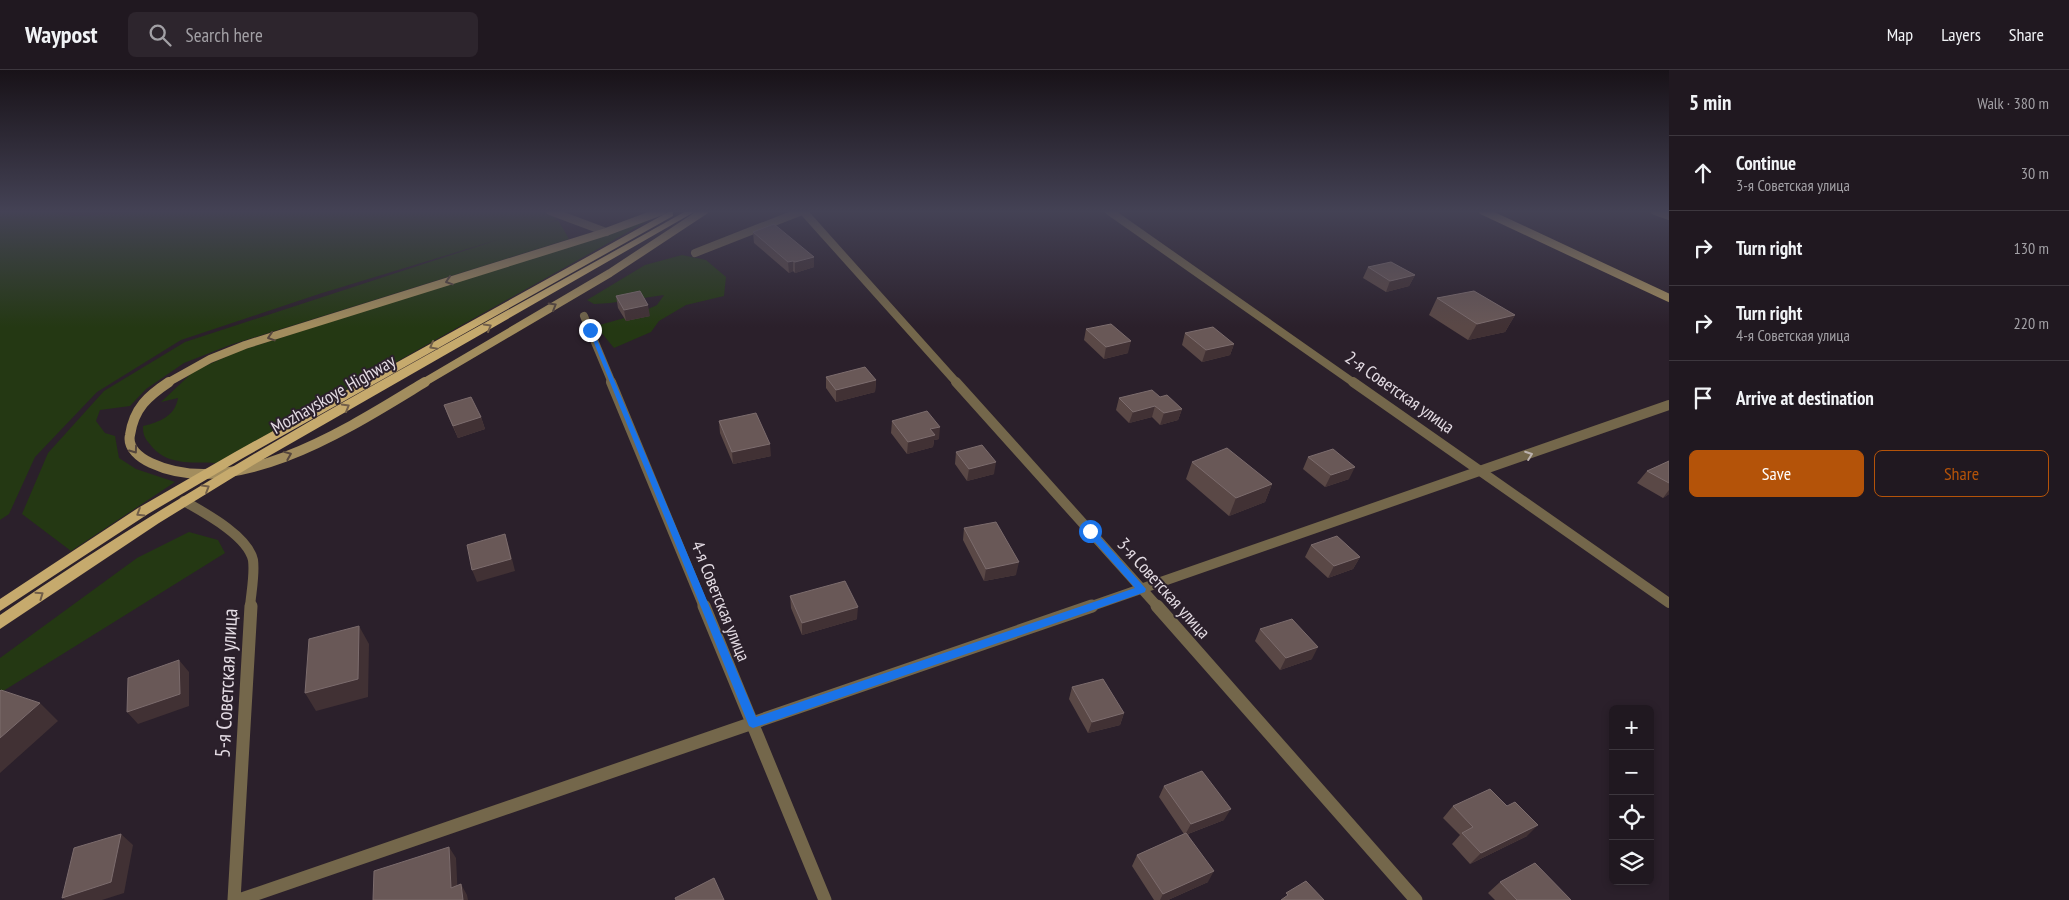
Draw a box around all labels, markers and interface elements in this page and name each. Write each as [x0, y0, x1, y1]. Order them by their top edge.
search box [128, 12, 478, 57]
text: Waypost [25, 19, 98, 50]
icon: search [146, 21, 174, 49]
text: Search here [186, 23, 263, 47]
text: Map [1887, 23, 1913, 46]
text: Layers [1941, 23, 1981, 46]
text: Share [2009, 23, 2044, 46]
text: 5 min [1689, 89, 1731, 116]
text: Walk · 380 m [1977, 93, 2049, 113]
text: Continue [1736, 151, 1796, 175]
icon: ahead [1689, 159, 1717, 187]
text: 30 m [2021, 163, 2049, 183]
text: 3-я Советская улица [1736, 175, 1850, 195]
icon: right [1689, 234, 1717, 262]
text: Turn right [1736, 236, 1802, 260]
text: 130 m [2014, 238, 2049, 258]
one-way arrow [446, 275, 454, 285]
text: Turn right [1736, 301, 1802, 325]
one-way arrow [548, 303, 557, 313]
icon: right [1689, 309, 1717, 337]
text: 220 m [2014, 313, 2049, 333]
route end [579, 319, 602, 342]
one-way arrow [482, 323, 491, 333]
text: 4-я Советская улица [1736, 325, 1850, 345]
one-way arrow [267, 331, 275, 341]
one-way arrow [429, 340, 438, 350]
street label: 2-я Советская улица [1341, 346, 1459, 438]
street label: Mozhayskoye Highway [267, 349, 399, 439]
icon: arrive [1689, 384, 1717, 412]
text: Arrive at destination [1736, 386, 1874, 410]
one-way arrow [341, 403, 350, 413]
one-way arrow [129, 444, 137, 453]
button: Save [1689, 450, 1864, 497]
button: Share [1874, 450, 2049, 497]
one-way arrow [283, 451, 292, 462]
one-way arrow [1524, 451, 1533, 461]
one-way arrow [200, 485, 209, 495]
one-way arrow [136, 507, 145, 517]
route start [1079, 520, 1102, 543]
street label: 3-я Советская улица [1113, 533, 1215, 643]
street label: 4-я Советская улица [686, 537, 756, 665]
one-way arrow [34, 592, 44, 601]
street label: 5-я Советская улица [209, 608, 243, 758]
map controls [1609, 705, 1654, 885]
button: + [1609, 705, 1654, 750]
button: − [1609, 750, 1654, 795]
button: locate [1609, 795, 1654, 840]
button: layers [1609, 840, 1654, 885]

